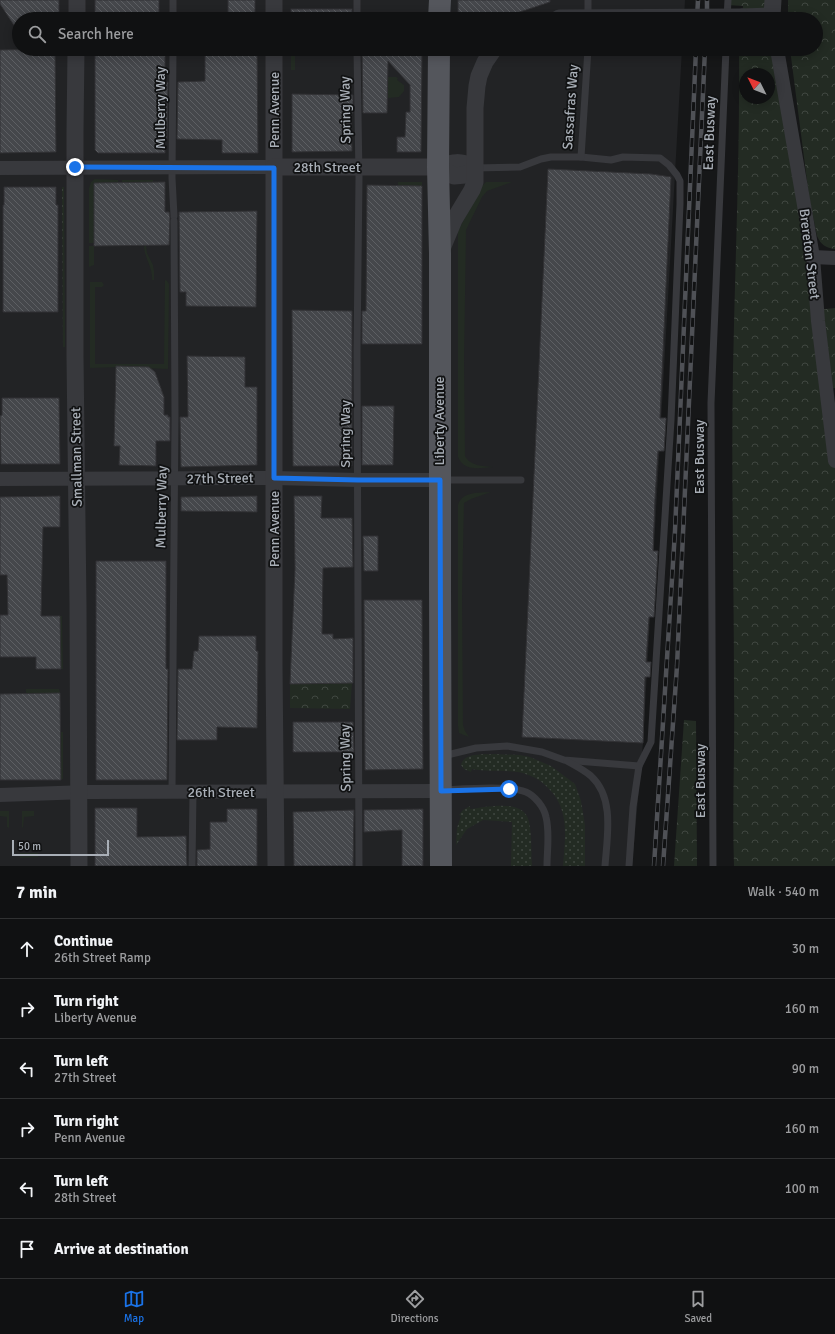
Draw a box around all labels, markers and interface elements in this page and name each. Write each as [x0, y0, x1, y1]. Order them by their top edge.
search box [12, 12, 823, 56]
icon: search [26, 23, 48, 45]
text: Search here [58, 25, 134, 43]
street label: Sassafras Way [559, 63, 582, 150]
street label: Mulberry Way [152, 66, 169, 149]
north arrow [739, 68, 775, 104]
street label: Penn Avenue [266, 72, 283, 148]
street label: Spring Way [336, 76, 355, 144]
street label: East Busway [700, 95, 719, 171]
route end [66, 158, 84, 176]
street label: 28th Street [293, 159, 361, 176]
street label: Brereton Street [796, 208, 824, 301]
street label: Liberty Avenue [431, 376, 448, 466]
street label: Spring Way [337, 400, 354, 468]
street label: Smallman Street [67, 407, 86, 507]
street label: East Busway [691, 419, 708, 494]
street label: Mulberry Way [152, 465, 171, 548]
street label: 27th Street [186, 469, 254, 488]
street label: Penn Avenue [266, 491, 283, 567]
street label: Spring Way [336, 724, 355, 792]
street label: East Busway [692, 743, 709, 818]
route start [500, 780, 518, 798]
street label: 26th Street [187, 784, 255, 801]
scale bar [12, 838, 109, 857]
text: 50 m [18, 840, 41, 853]
text: 7 min [16, 882, 57, 903]
text: Walk · 540 m [748, 884, 819, 900]
text: Continue [54, 932, 113, 950]
icon: ahead [16, 938, 38, 960]
text: 30 m [792, 941, 819, 957]
text: 26th Street Ramp [54, 950, 151, 966]
text: Turn right [54, 992, 119, 1010]
icon: right [16, 998, 38, 1020]
text: 160 m [785, 1001, 819, 1017]
text: Liberty Avenue [54, 1010, 137, 1026]
text: Turn left [54, 1052, 108, 1070]
icon: left [16, 1058, 38, 1080]
text: 90 m [792, 1061, 819, 1077]
text: 27th Street [54, 1070, 116, 1086]
text: Turn right [54, 1112, 119, 1130]
icon: right [16, 1118, 38, 1140]
text: 160 m [785, 1121, 819, 1137]
text: Penn Avenue [54, 1130, 125, 1146]
text: Turn left [54, 1172, 108, 1190]
icon: left [16, 1178, 38, 1200]
text: 100 m [785, 1181, 819, 1197]
text: 28th Street [54, 1190, 116, 1206]
icon: arrive [16, 1238, 38, 1260]
text: Arrive at destination [54, 1240, 189, 1258]
tab: Map [123, 1288, 145, 1325]
tab: Directions [391, 1288, 439, 1325]
tab: Saved [684, 1288, 712, 1325]

